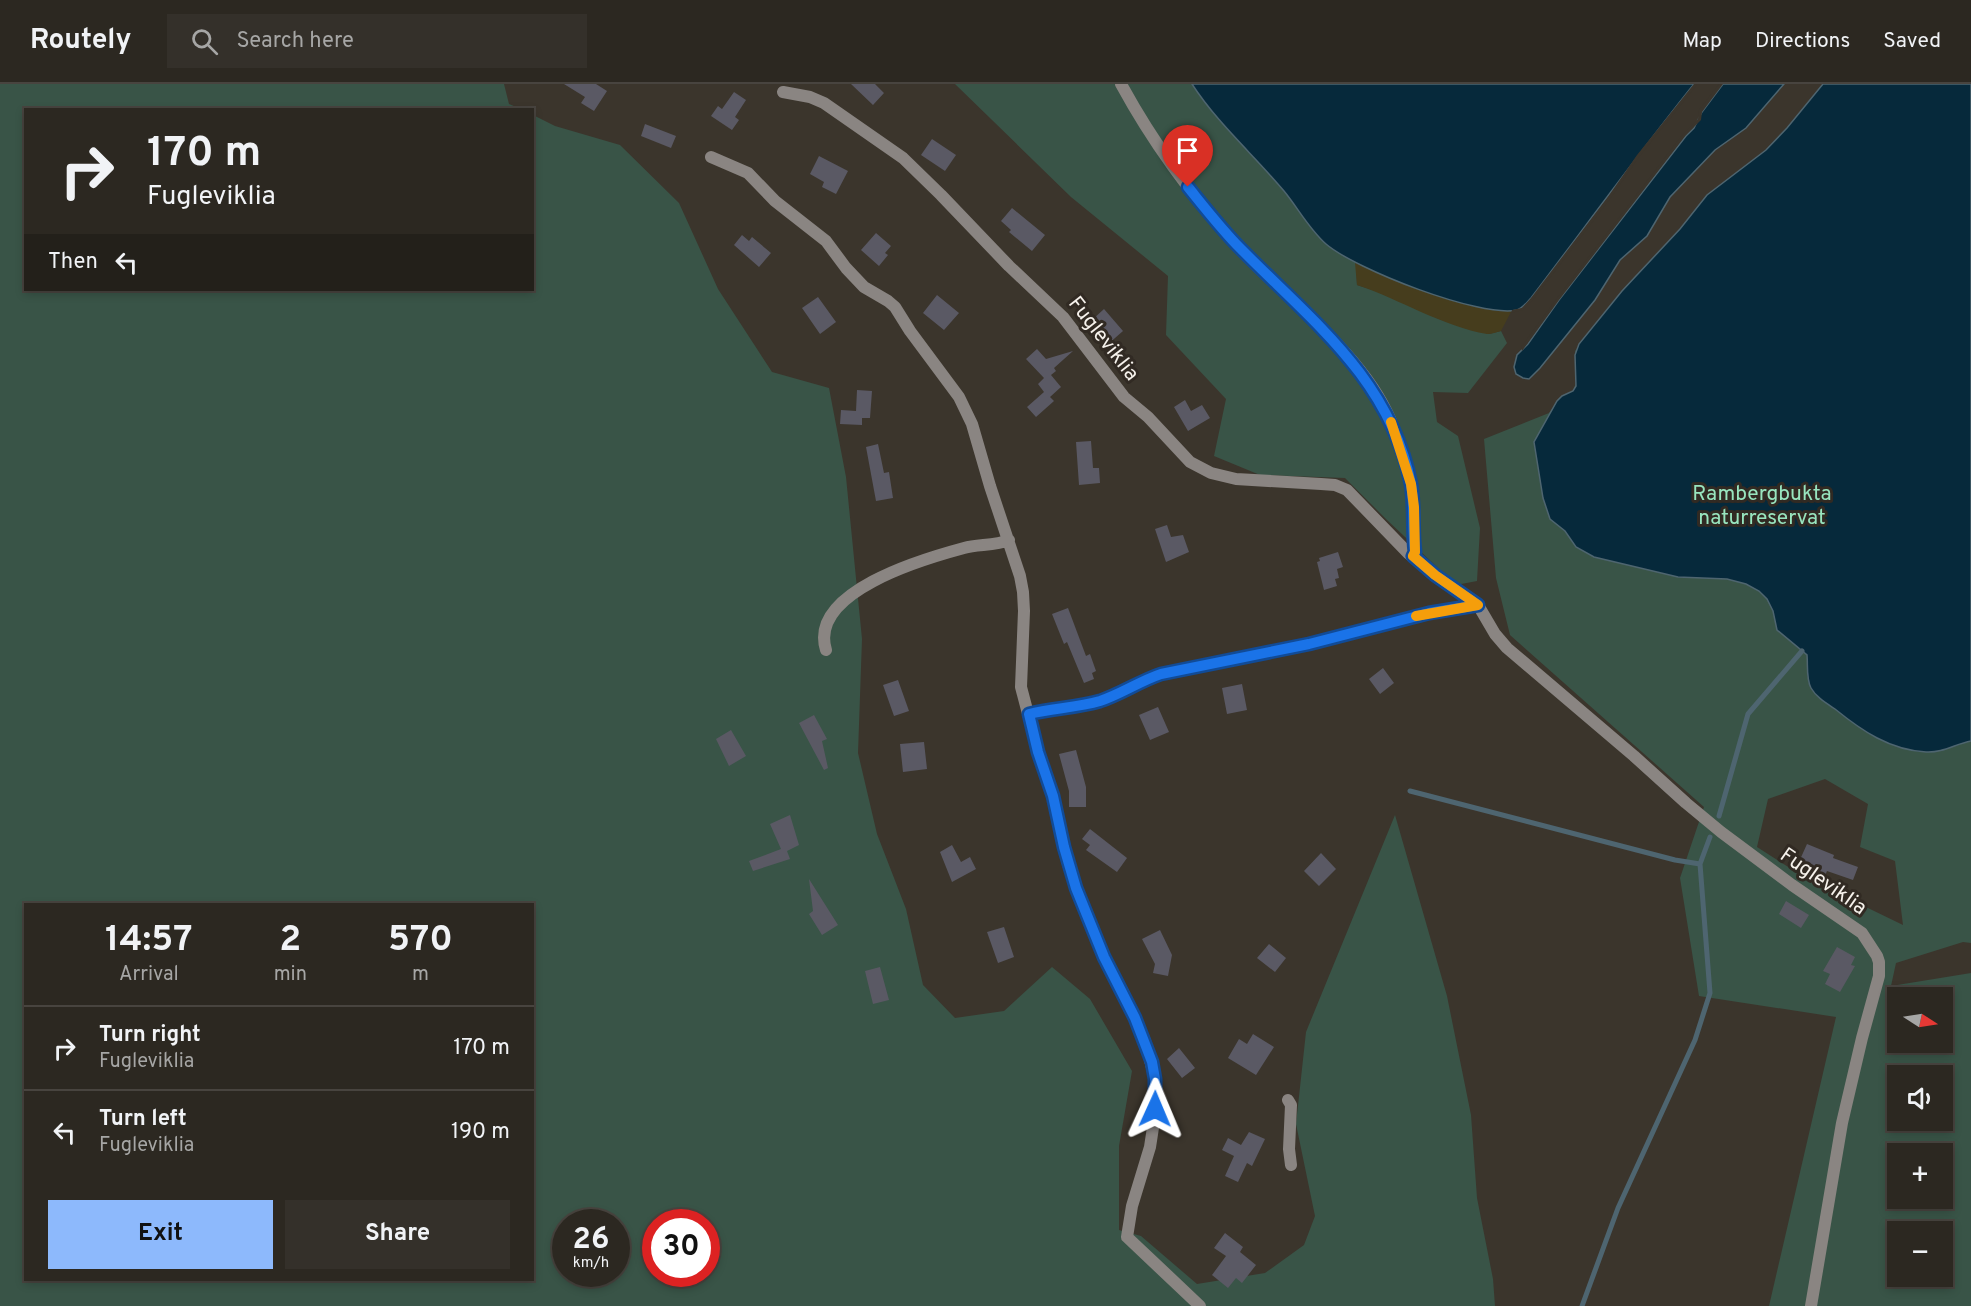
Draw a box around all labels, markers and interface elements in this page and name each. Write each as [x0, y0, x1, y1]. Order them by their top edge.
search box [167, 14, 587, 68]
text: Routely [30, 23, 131, 59]
icon: search [188, 25, 221, 58]
text: Search here [236, 28, 354, 55]
text: Map [1682, 28, 1722, 55]
text: Directions [1755, 28, 1850, 55]
text: Saved [1883, 28, 1941, 55]
pin [1162, 125, 1213, 187]
text: 170 m [147, 128, 261, 181]
icon: right [48, 132, 126, 210]
icon: arrive [1171, 134, 1204, 167]
text: Fugleviklia [147, 180, 276, 214]
icon: left [110, 246, 143, 279]
text: Then [48, 249, 98, 276]
street label: Fugleviklia [1062, 291, 1144, 387]
park label: Rambergbukta naturreservat [1692, 481, 1832, 532]
street label: Fugleviklia [1774, 842, 1872, 922]
text: 14:57 [105, 918, 193, 964]
text: 2 [279, 918, 301, 964]
text: 570 [388, 918, 453, 964]
text: Arrival [119, 962, 179, 988]
text: min [274, 962, 307, 988]
text: m [412, 962, 429, 988]
north arrow [1887, 987, 1953, 1053]
map controls [1887, 987, 1953, 1287]
text: Turn right [99, 1022, 201, 1049]
icon: right [48, 1032, 81, 1065]
text: 170 m [453, 1035, 510, 1062]
text: Fugleviklia [99, 1049, 194, 1075]
button: sound [1887, 1065, 1953, 1131]
position arrow [1123, 1077, 1187, 1141]
text: Turn left [99, 1106, 187, 1133]
icon: left [48, 1116, 81, 1149]
text: 190 m [451, 1119, 510, 1146]
text: Fugleviklia [99, 1133, 194, 1159]
button: + [1887, 1143, 1953, 1209]
button: Exit [48, 1200, 273, 1269]
button: Share [285, 1200, 510, 1269]
speed limit sign: 30 [642, 1209, 720, 1287]
button: − [1887, 1221, 1953, 1287]
text: 26 [573, 1222, 609, 1259]
text: km/h [573, 1254, 609, 1273]

